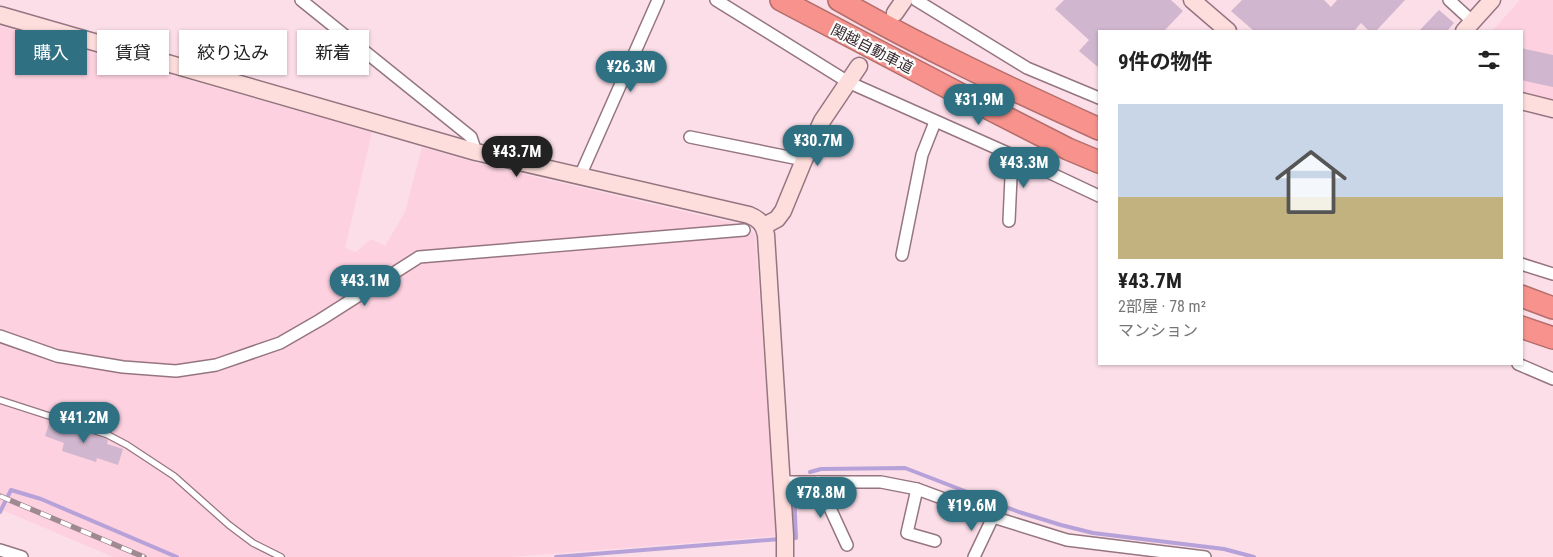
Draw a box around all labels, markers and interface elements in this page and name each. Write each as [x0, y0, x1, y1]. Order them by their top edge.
street label: 関越自動車道 [828, 21, 916, 77]
chip: 購入 [15, 30, 87, 75]
chip: 賃貸 [97, 30, 169, 75]
chip: 絞り込み [179, 30, 287, 75]
chip: 新着 [297, 30, 369, 75]
icon: filters [1475, 46, 1503, 74]
text: 9件の物件 [1118, 50, 1213, 74]
pin: ¥26.3M [590, 51, 672, 93]
text: ¥26.3M [607, 57, 655, 76]
pin: ¥31.9M [938, 84, 1020, 126]
text: ¥31.9M [955, 90, 1003, 109]
pin: ¥30.7M [777, 124, 859, 167]
text: ¥30.7M [794, 131, 842, 150]
pin: ¥43.7M [476, 136, 558, 178]
icon: home [1266, 137, 1356, 227]
text: ¥43.7M [493, 142, 541, 161]
pin: ¥43.3M [983, 146, 1065, 189]
text: ¥43.3M [1000, 153, 1048, 172]
pin: ¥43.1M [324, 264, 406, 307]
text: ¥43.7M [1118, 269, 1182, 293]
text: ¥43.1M [341, 271, 389, 290]
text: 2部屋 · 78 m² [1118, 297, 1206, 316]
text: マンション [1118, 321, 1198, 340]
pin: ¥41.2M [43, 402, 125, 444]
text: ¥41.2M [60, 408, 108, 427]
pin: ¥78.8M [780, 476, 862, 519]
text: ¥78.8M [797, 483, 845, 502]
pin: ¥19.6M [931, 490, 1013, 532]
text: ¥19.6M [948, 496, 996, 515]

